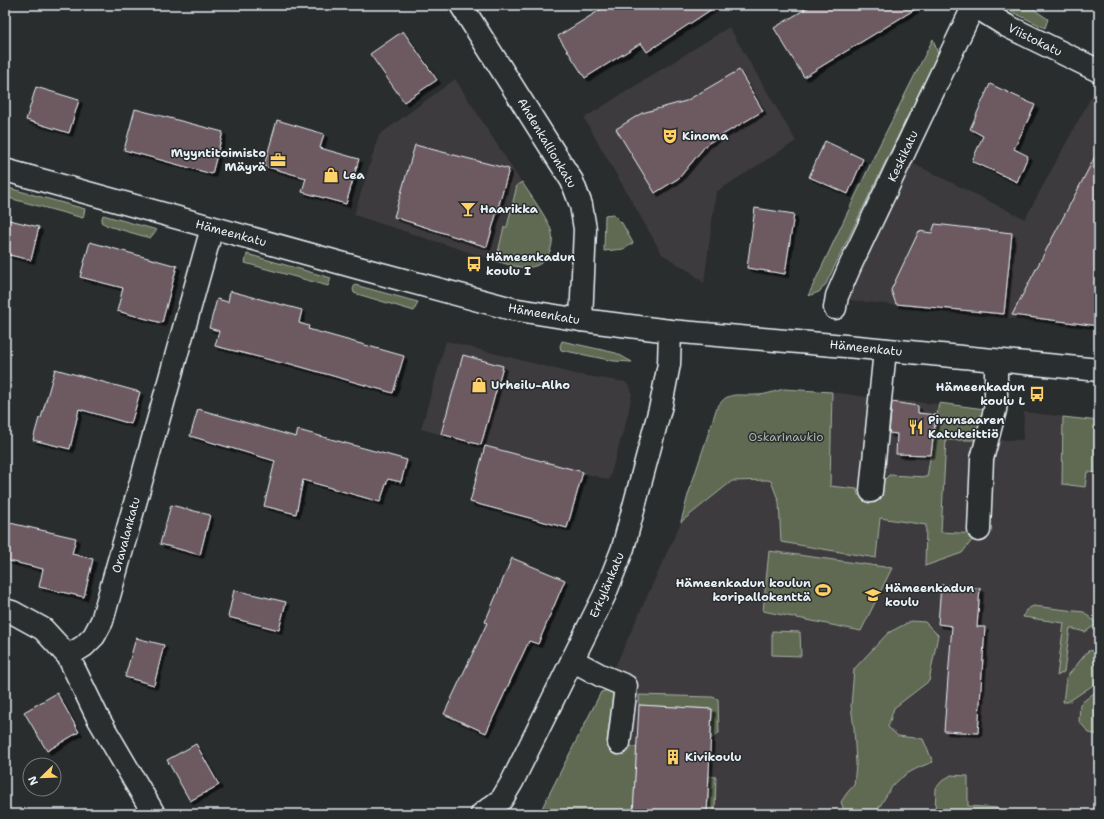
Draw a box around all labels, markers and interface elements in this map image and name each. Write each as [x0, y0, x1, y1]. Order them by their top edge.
street label: Viistokatu [1005, 20, 1065, 60]
street label: Ahdenkallionkatu [514, 95, 580, 191]
theatre icon: Kinoma [661, 127, 679, 145]
place label: Kinoma [682, 128, 729, 144]
street label: Keskikatu [884, 128, 922, 184]
place label: Myyntitoimisto Mäyrä [171, 145, 267, 175]
office icon: Myyntitoimisto Mäyrä [269, 151, 287, 169]
shop icon: Lea [322, 166, 340, 184]
place label: Lea [343, 167, 366, 183]
bar icon: Haarikka [459, 200, 477, 218]
place label: Haarikka [480, 201, 539, 217]
street label: Hämeenkatu [194, 216, 268, 250]
place label: Hämeenkadun koulu I [486, 249, 575, 279]
bus stop icon: Hämeenkadun koulu I [465, 255, 483, 273]
street label: Hämeenkatu [507, 300, 581, 328]
street label: Hämeenkatu [829, 336, 903, 360]
shop icon: Urheilu-Alho [470, 376, 488, 394]
place label: Urheilu-Alho [491, 377, 570, 393]
place label: Hämeenkadun koulu L [936, 379, 1026, 409]
bus stop icon: Hämeenkadun koulu L [1028, 385, 1046, 403]
place label: Pirunsaaren Katukeittiö [928, 412, 1004, 442]
restaurant icon: Pirunsaaren Katukeittiö [907, 418, 925, 436]
park label: Oskarinaukio [748, 429, 824, 445]
street label: Oravalankatu [108, 495, 144, 575]
street label: Erkylänkatu [586, 550, 628, 620]
place label: Hämeenkadun koulun koripallokenttä [676, 575, 812, 605]
place label: Hämeenkadun koulu [885, 580, 974, 610]
sports icon: Hämeenkadun koulun koripallokenttä [814, 581, 832, 599]
school or university icon: Hämeenkadun koulu [864, 586, 882, 604]
building icon: Kivikoulu [664, 748, 682, 766]
place label: Kivikoulu [685, 749, 742, 765]
north arrow [22, 757, 62, 797]
text: N [25, 774, 42, 788]

